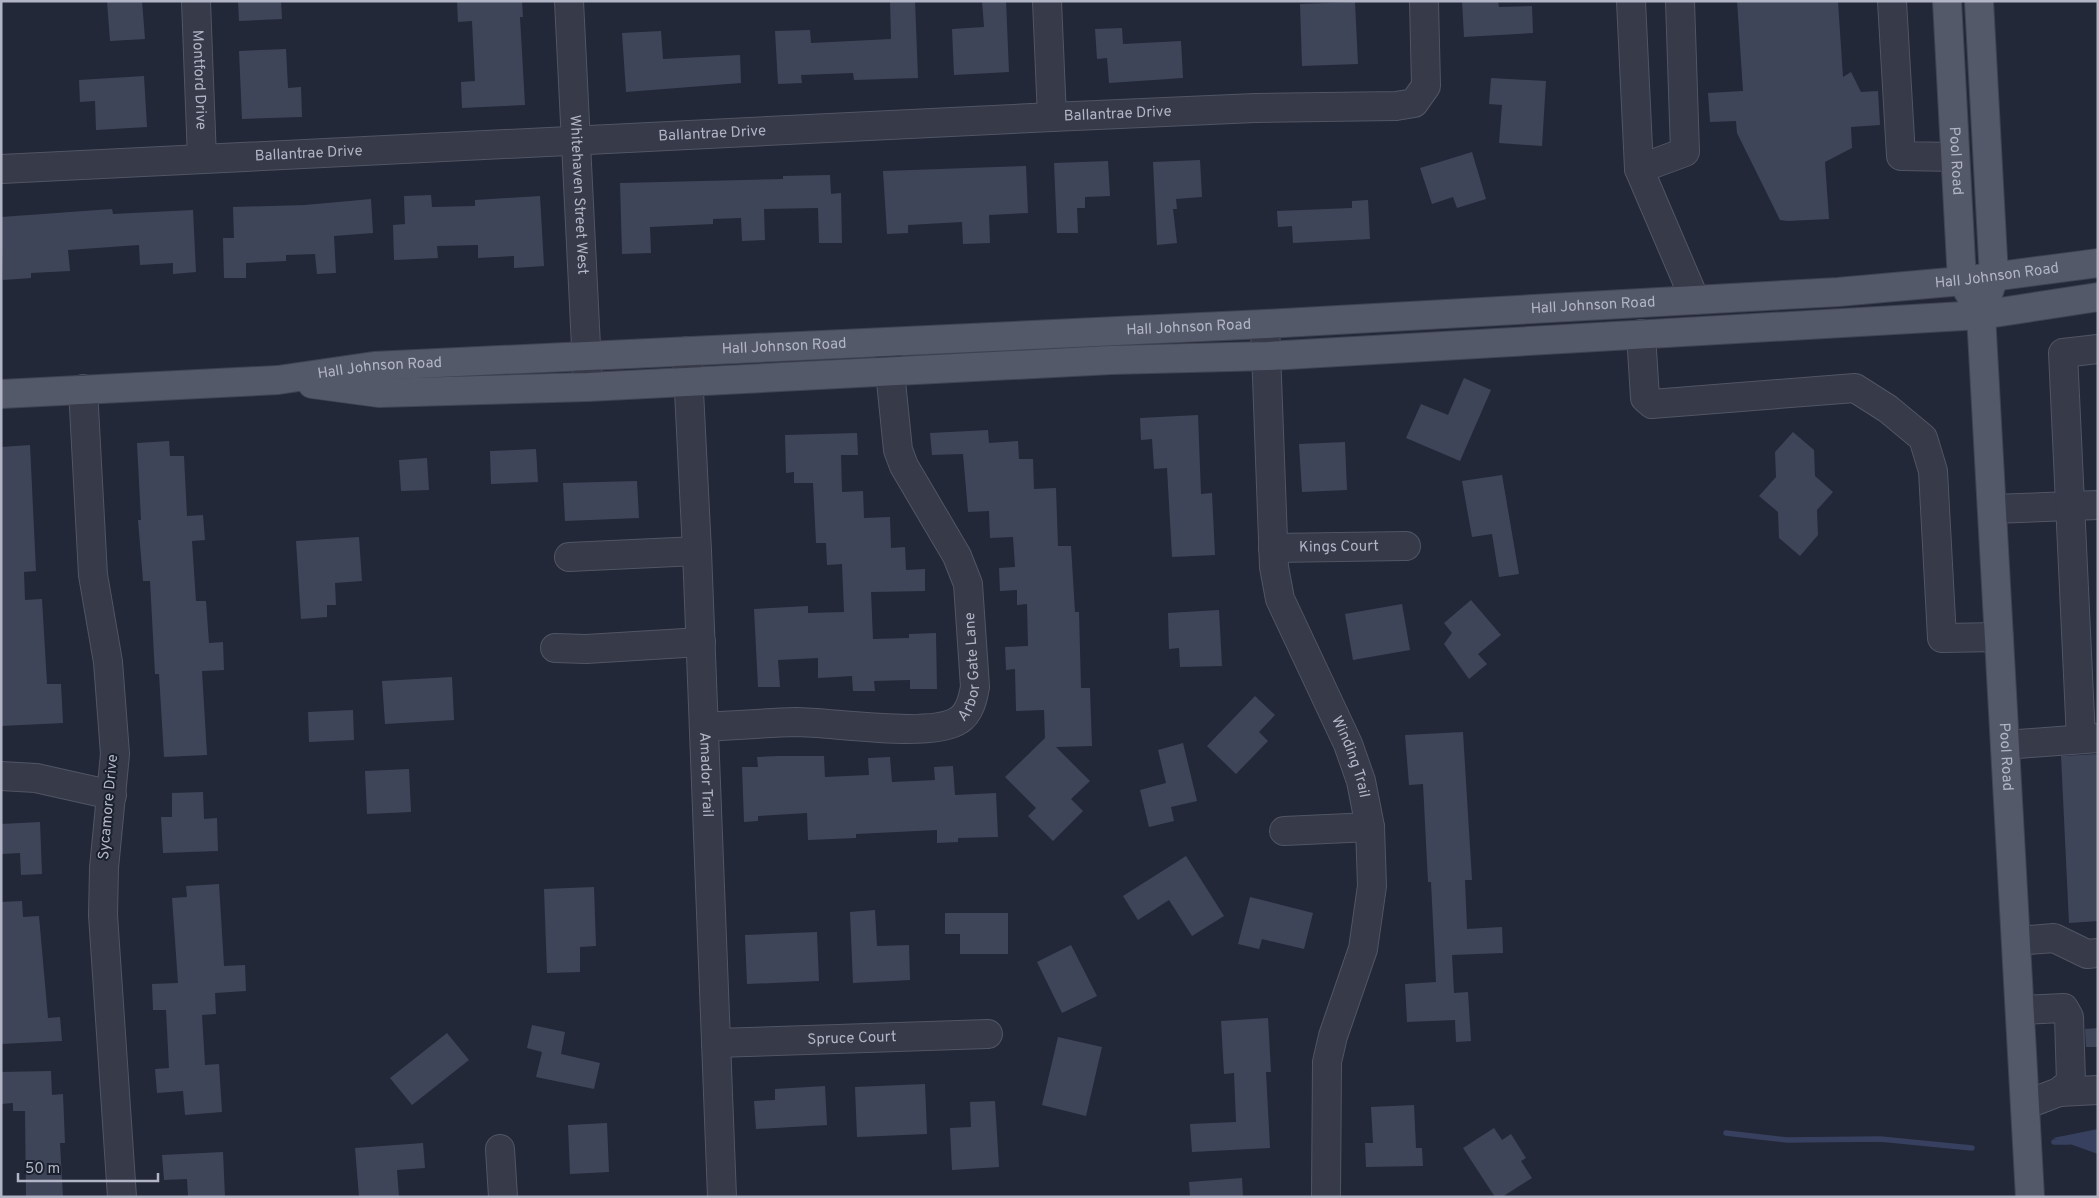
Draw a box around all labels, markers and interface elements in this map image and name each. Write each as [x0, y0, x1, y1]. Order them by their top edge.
street label: Montford Drive [188, 30, 210, 130]
street label: Ballantrae Drive [1063, 102, 1172, 126]
street label: Whitehaven Street West [565, 114, 592, 275]
street label: Ballantrae Drive [658, 122, 767, 146]
street label: Pool Road [1944, 126, 1967, 196]
street label: Ballantrae Drive [254, 142, 363, 166]
street label: Hall Johnson Road [1934, 259, 2060, 293]
street label: Hall Johnson Road [1530, 293, 1656, 319]
street label: Hall Johnson Road [1126, 315, 1252, 340]
street label: Hall Johnson Road [721, 334, 847, 359]
street label: Hall Johnson Road [316, 353, 442, 384]
street label: Kings Court [1299, 537, 1379, 557]
street label: Arbor Gate Lane [954, 612, 985, 725]
street label: Winding Trail [1327, 713, 1374, 799]
street label: Pool Road [1994, 722, 2017, 792]
street label: Amador Trail [695, 732, 717, 818]
street label: Sycamore Drive [95, 753, 123, 861]
street label: Spruce Court [807, 1028, 897, 1049]
scale bar [18, 1150, 158, 1182]
text: 50 m [25, 1160, 60, 1179]

